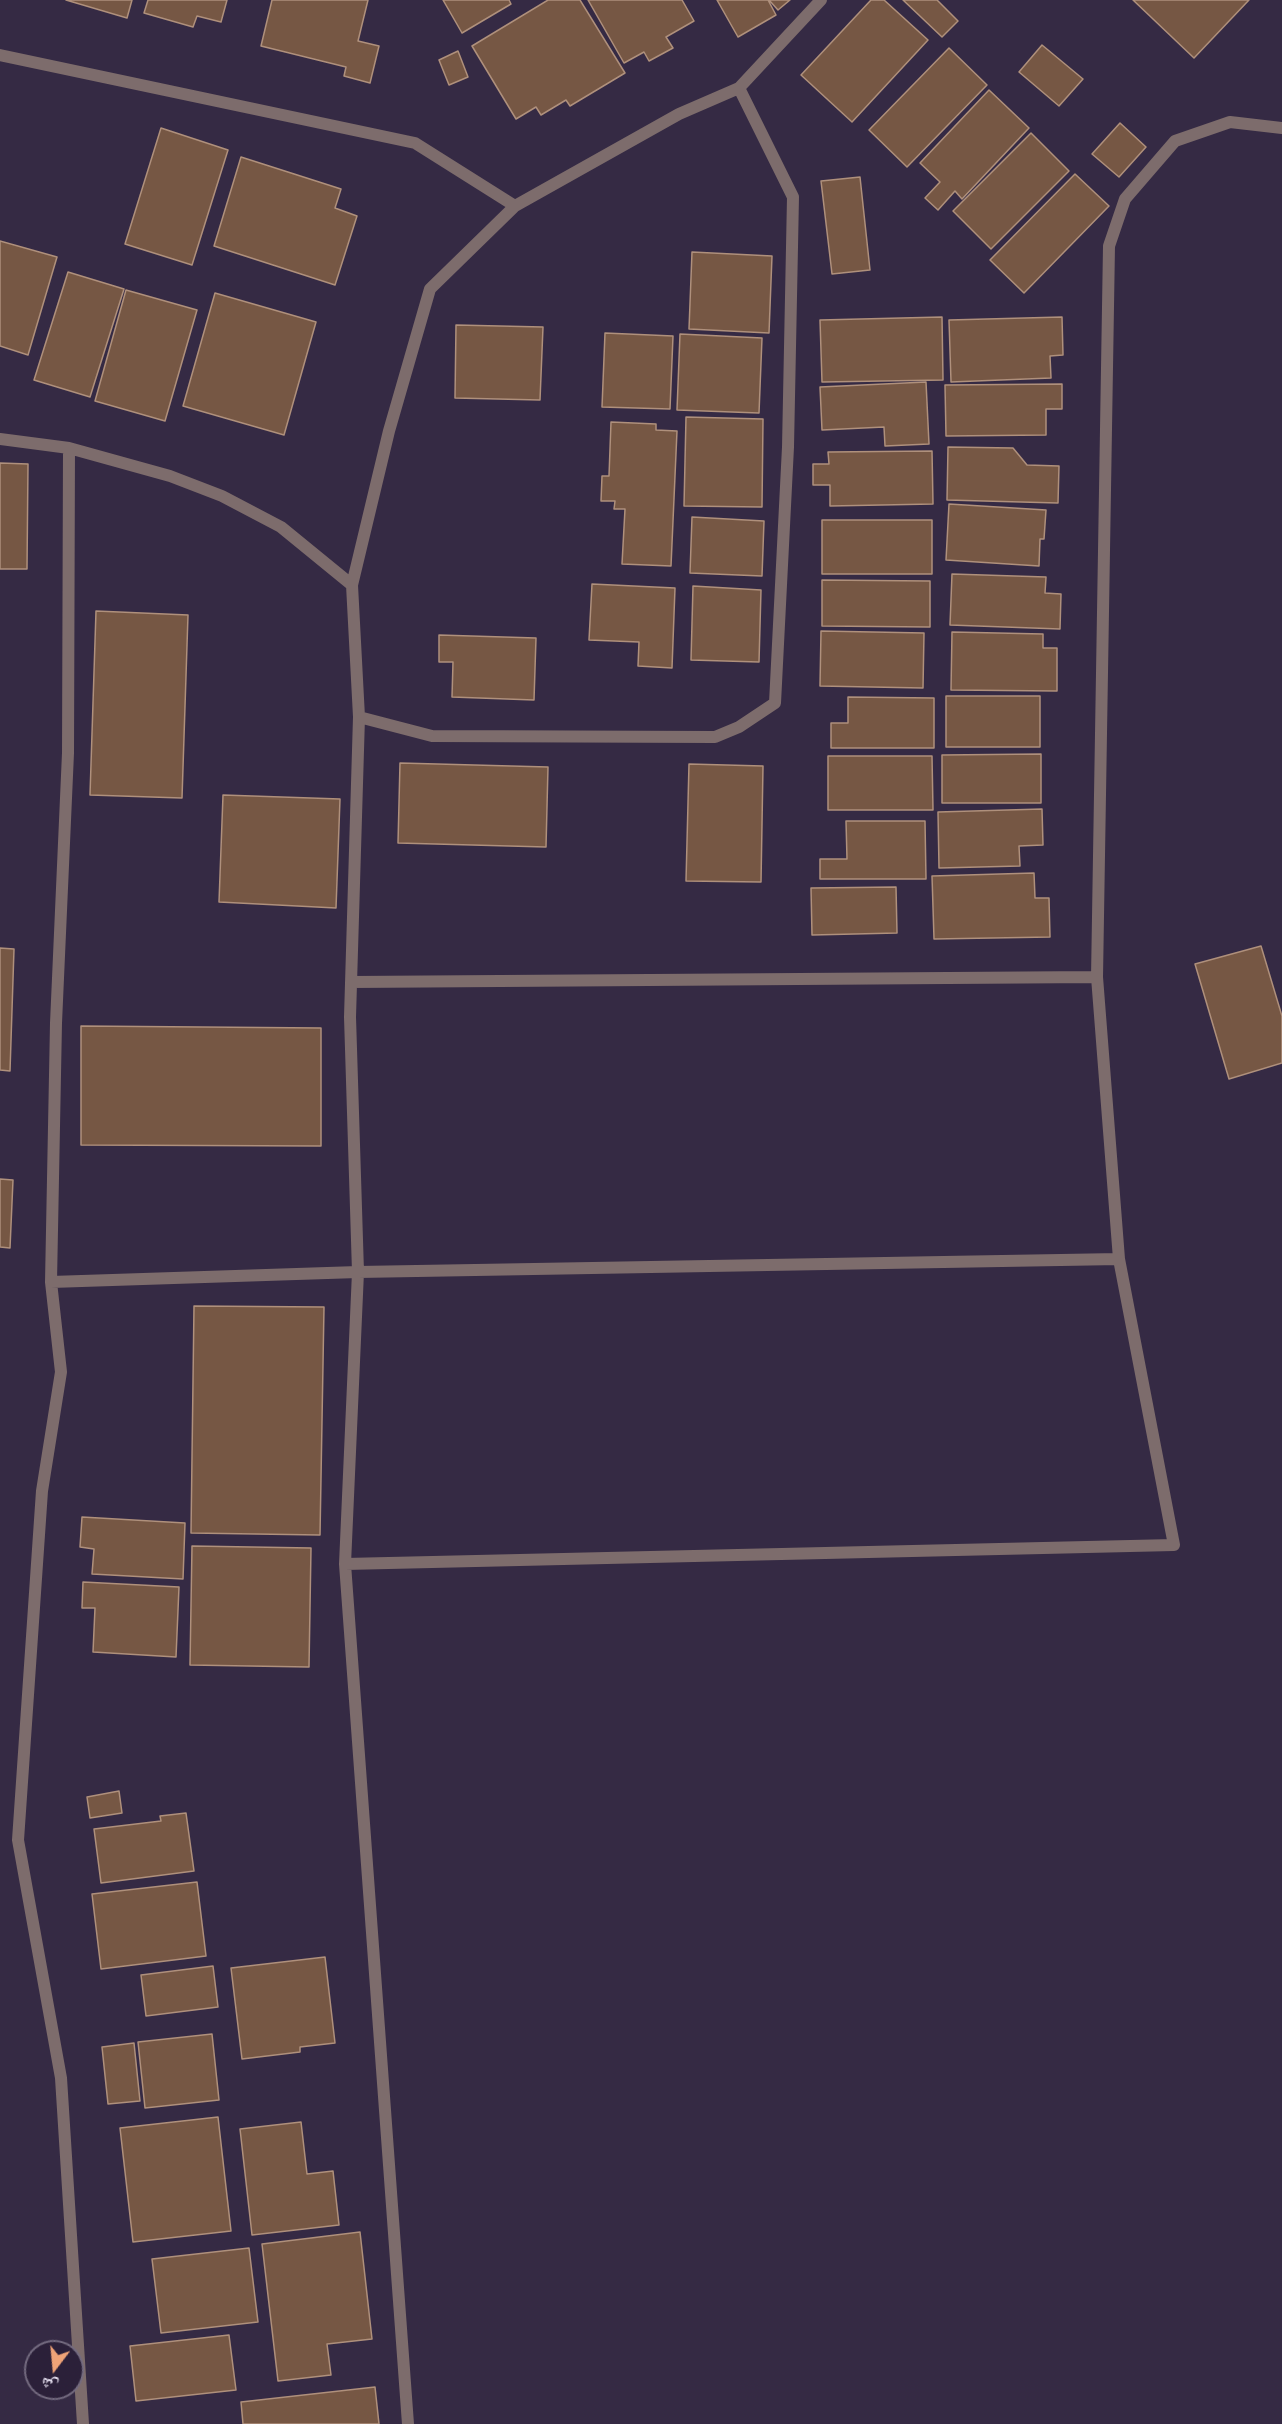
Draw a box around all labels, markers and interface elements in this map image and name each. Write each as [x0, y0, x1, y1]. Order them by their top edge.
north arrow [24, 2340, 84, 2400]
text: ش [39, 2373, 61, 2397]

